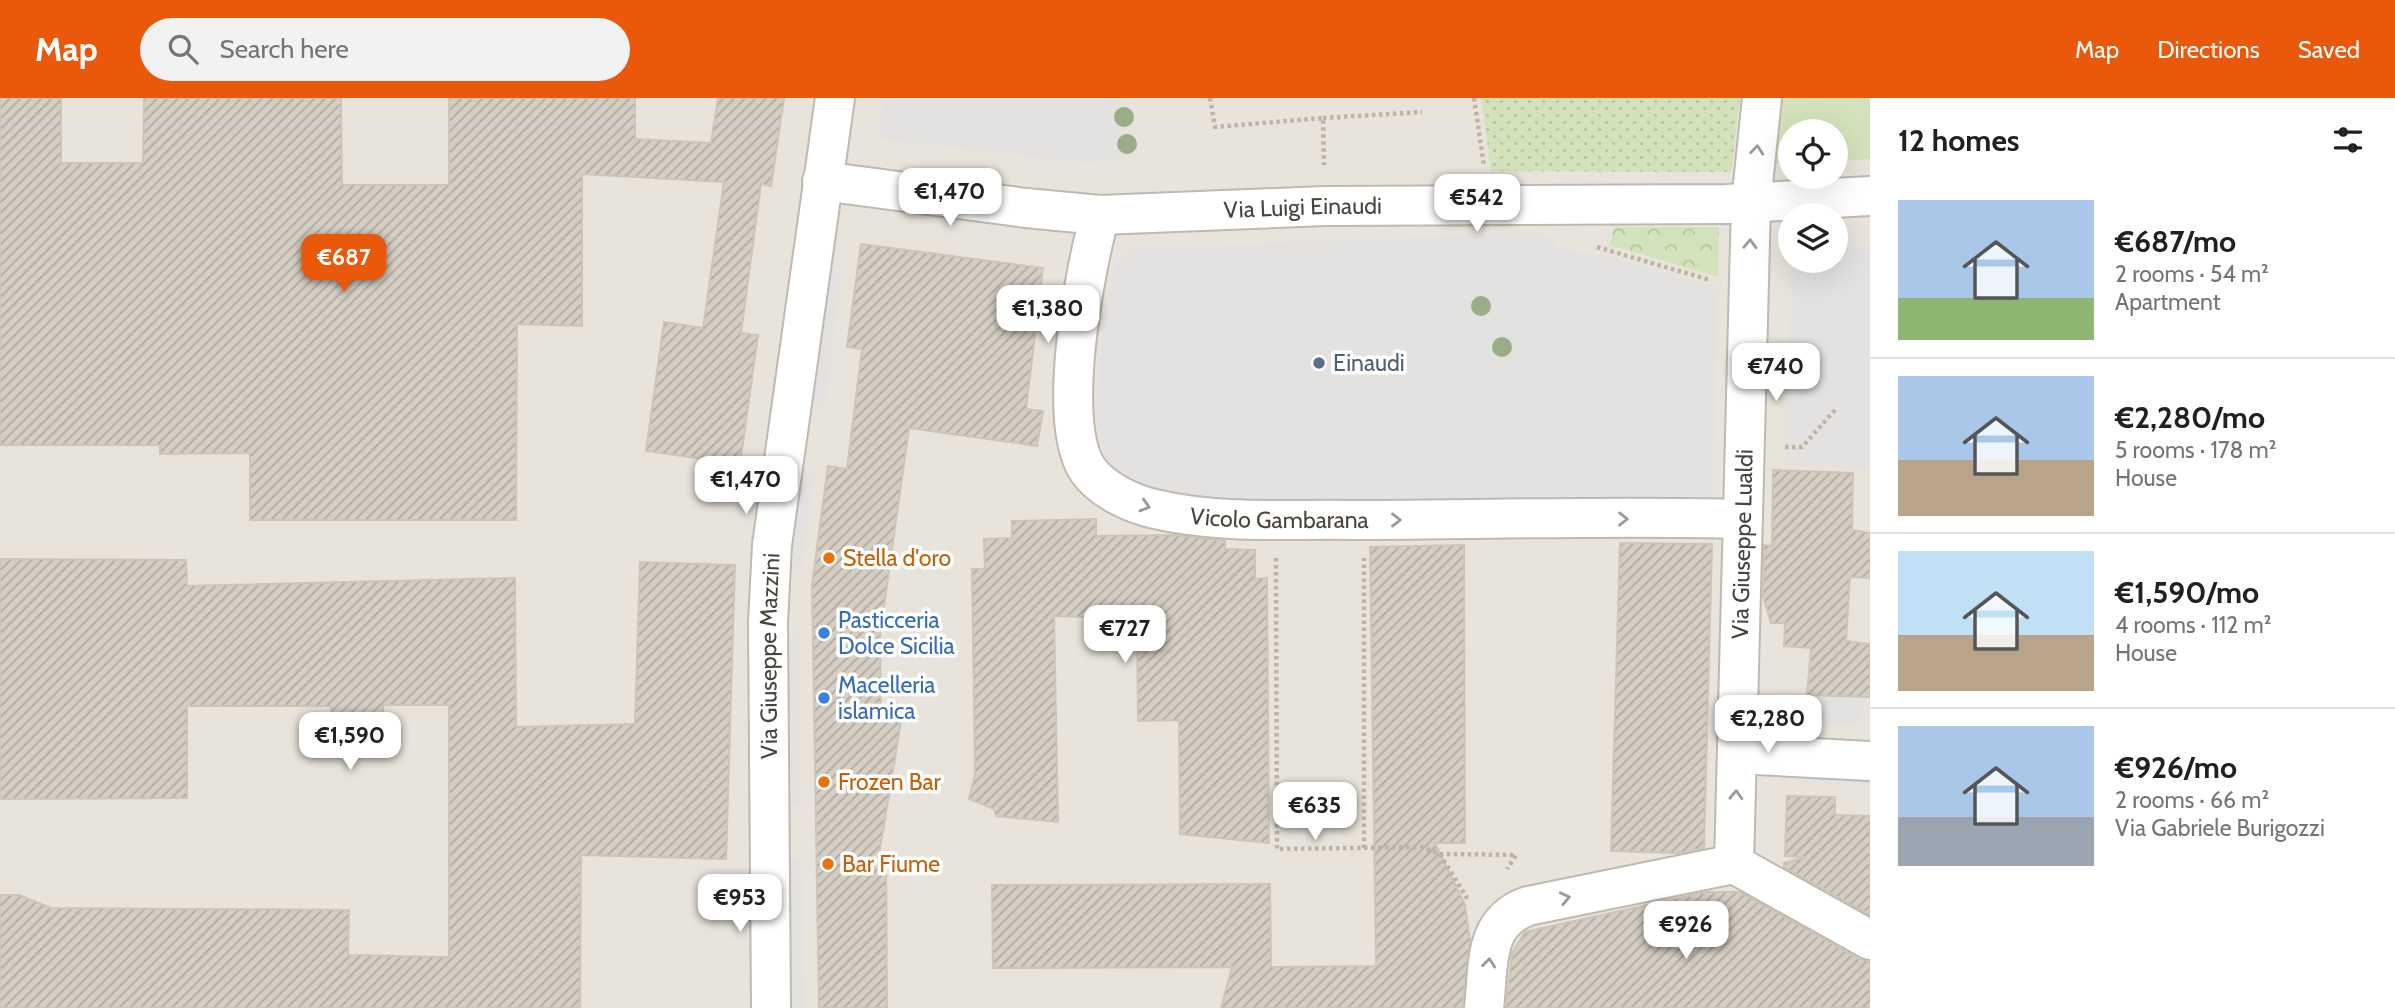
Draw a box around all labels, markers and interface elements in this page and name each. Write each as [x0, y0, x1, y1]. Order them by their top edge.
search box [140, 18, 630, 81]
text: Map [35, 29, 98, 69]
icon: search [164, 30, 202, 68]
text: Search here [220, 33, 349, 65]
text: Map [2075, 35, 2119, 64]
text: Directions [2157, 35, 2260, 64]
text: Saved [2298, 35, 2360, 64]
map controls [1778, 119, 1848, 273]
button: locate [1778, 119, 1848, 189]
icon: filters [2329, 121, 2367, 159]
text: 12 homes [1898, 122, 2020, 159]
one-way arrow [1749, 145, 1764, 156]
pin: €1,470 [893, 169, 1007, 228]
pin: €542 [1436, 174, 1518, 234]
text: €1,470 [915, 177, 985, 205]
text: €542 [1450, 183, 1504, 211]
street label: Via Luigi Einaudi [1223, 192, 1382, 224]
button: layers [1778, 203, 1848, 273]
text: €687/mo [2115, 223, 2236, 260]
icon: home [1954, 228, 2038, 312]
pin: €687 [303, 234, 385, 294]
one-way arrow [1742, 239, 1758, 249]
text: €687 [317, 243, 371, 271]
text: 2 rooms · 54 m² [2115, 260, 2269, 288]
pin: €1,380 [991, 286, 1105, 345]
text: Apartment [2115, 288, 2220, 316]
text: €1,380 [1012, 294, 1084, 322]
pin: €740 [1735, 344, 1817, 403]
place label: Einaudi [1333, 349, 1405, 377]
text: €740 [1748, 352, 1804, 380]
marker: Einaudi [1311, 355, 1327, 371]
text: €2,280/mo [2115, 399, 2265, 436]
icon: home [1954, 404, 2038, 488]
text: 5 rooms · 178 m² [2115, 436, 2276, 464]
street label: Via Giuseppe Lualdi [1726, 449, 1759, 639]
pin: €1,470 [689, 456, 803, 516]
text: House [2115, 464, 2177, 492]
text: €1,470 [711, 465, 781, 493]
one-way arrow [1138, 498, 1151, 512]
street label: Vicolo Gambarana [1189, 502, 1369, 534]
one-way arrow [1619, 511, 1629, 527]
one-way arrow [1391, 512, 1402, 527]
place label: Stella d'oro [843, 544, 951, 572]
marker: Stella d'oro [821, 550, 837, 566]
street label: Via Giuseppe Mazzini [754, 552, 786, 759]
text: €1,590/mo [2115, 574, 2259, 611]
icon: home [1954, 579, 2038, 663]
place label: Pasticceria Dolce Sicilia [838, 606, 955, 660]
pin: €727 [1084, 606, 1166, 665]
text: 4 rooms · 112 m² [2115, 611, 2271, 639]
text: €727 [1100, 614, 1150, 642]
marker: Pasticceria Dolce Sicilia [816, 625, 832, 641]
text: House [2115, 639, 2177, 667]
place label: Macelleria islamica [838, 671, 935, 725]
marker: Macelleria islamica [816, 690, 832, 706]
pin: €2,280 [1711, 696, 1825, 755]
text: €2,280 [1731, 704, 1805, 732]
pin: €1,590 [293, 712, 407, 772]
text: €1,590 [315, 721, 385, 749]
text: €926/mo [2115, 749, 2237, 786]
icon: home [1954, 754, 2038, 838]
place label: Frozen Bar [838, 768, 942, 796]
marker: Frozen Bar [816, 774, 832, 790]
pin: €635 [1274, 782, 1356, 842]
text: 2 rooms · 66 m² [2115, 786, 2269, 814]
one-way arrow [1729, 790, 1744, 801]
text: €635 [1289, 791, 1341, 819]
text: Via Gabriele Burigozzi [2115, 814, 2325, 842]
place label: Bar Fiume [842, 850, 940, 878]
marker: Bar Fiume [820, 856, 836, 872]
pin: €953 [699, 874, 781, 934]
text: €953 [714, 883, 766, 911]
one-way arrow [1559, 892, 1571, 907]
pin: €926 [1645, 902, 1727, 961]
text: €926 [1660, 910, 1712, 938]
one-way arrow [1481, 957, 1496, 968]

